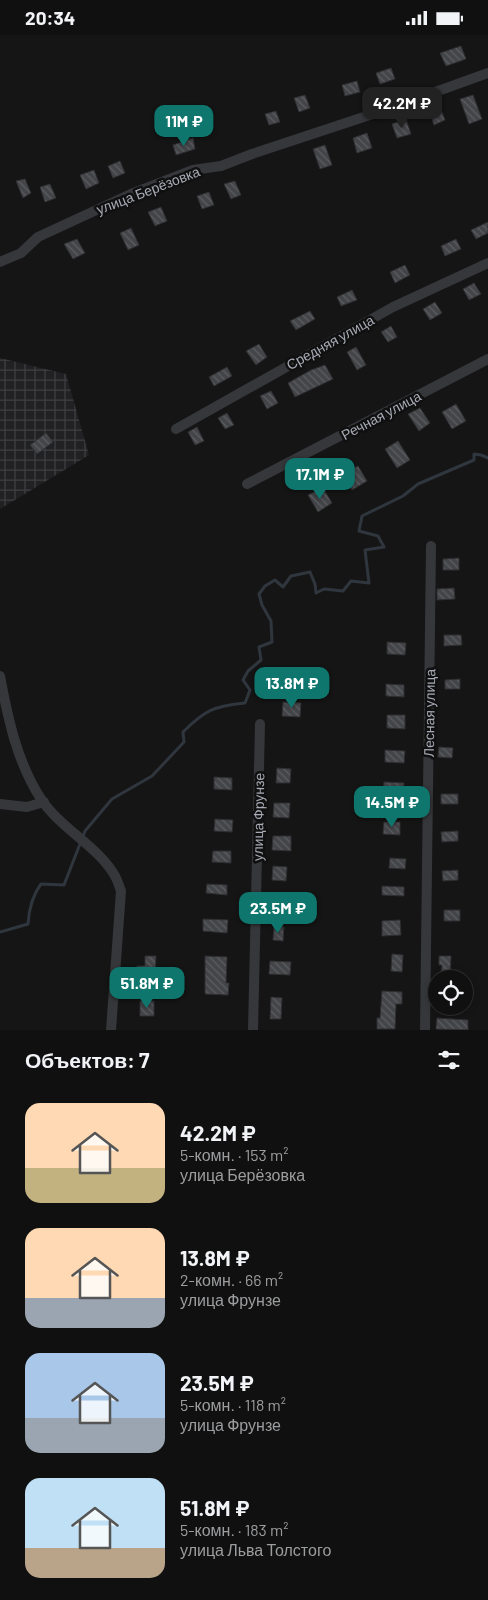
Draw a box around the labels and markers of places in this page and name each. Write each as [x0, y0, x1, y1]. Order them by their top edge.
pin: 42.2M ₽ [356, 87, 448, 129]
pin: 11M ₽ [149, 105, 219, 147]
pin: 17.1M ₽ [274, 457, 366, 500]
pin: 13.8M ₽ [246, 667, 338, 709]
pin: 14.5M ₽ [346, 785, 438, 828]
pin: 23.5M ₽ [232, 891, 324, 934]
pin: 51.8M ₽ [101, 967, 193, 1009]

